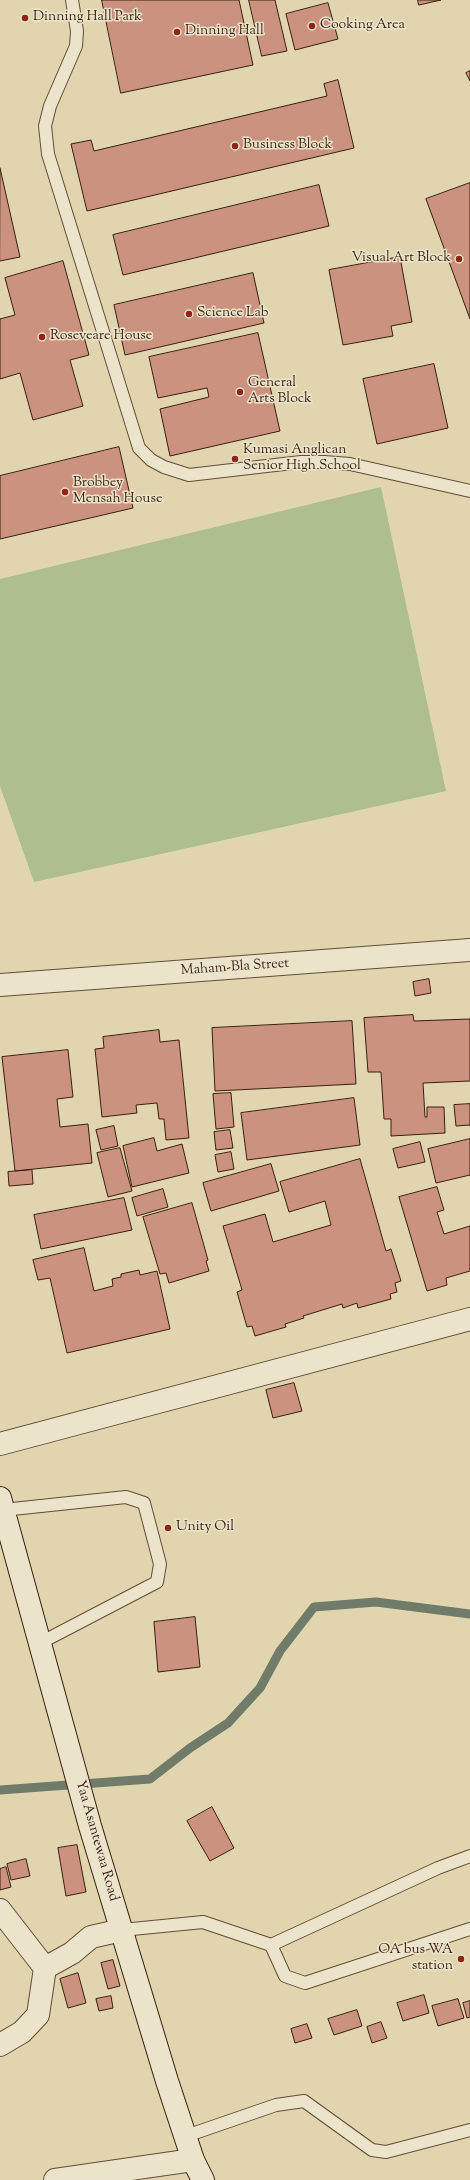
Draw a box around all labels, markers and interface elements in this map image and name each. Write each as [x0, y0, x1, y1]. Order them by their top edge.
place label: Dinning Hall Park [33, 10, 142, 26]
marker: Dinning Hall Park [20, 13, 30, 23]
place label: Cooking Area [320, 18, 405, 34]
marker: Cooking Area [307, 21, 317, 31]
place label: Dinning Hall [185, 24, 264, 40]
marker: Dinning Hall [172, 27, 182, 37]
place label: Business Block [243, 138, 332, 154]
marker: Business Block [230, 141, 240, 151]
place label: Visual Art Block [351, 251, 451, 267]
marker: Visual Art Block [454, 254, 464, 264]
place label: Science Lab [197, 306, 268, 322]
marker: Science Lab [184, 309, 194, 319]
place label: Roseveare House [50, 329, 152, 345]
marker: Roseveare House [37, 332, 47, 342]
place label: General Arts Block [248, 376, 312, 408]
marker: General Arts Block [235, 387, 245, 397]
place label: Kumasi Anglican Senior High School [243, 443, 361, 476]
marker: Kumasi Anglican Senior High School [230, 454, 240, 464]
place label: Brobbey Mensah House [73, 476, 162, 508]
marker: Brobbey Mensah House [60, 487, 70, 497]
street label: Maham-Bla Street [180, 956, 290, 980]
place label: Unity Oil [176, 1520, 234, 1536]
marker: Unity Oil [163, 1523, 173, 1533]
street label: Yaa Asantewaa Road [71, 1778, 121, 1904]
place label: OA bus WA station [378, 1943, 453, 1976]
marker: OA bus WA station [456, 1954, 466, 1964]

